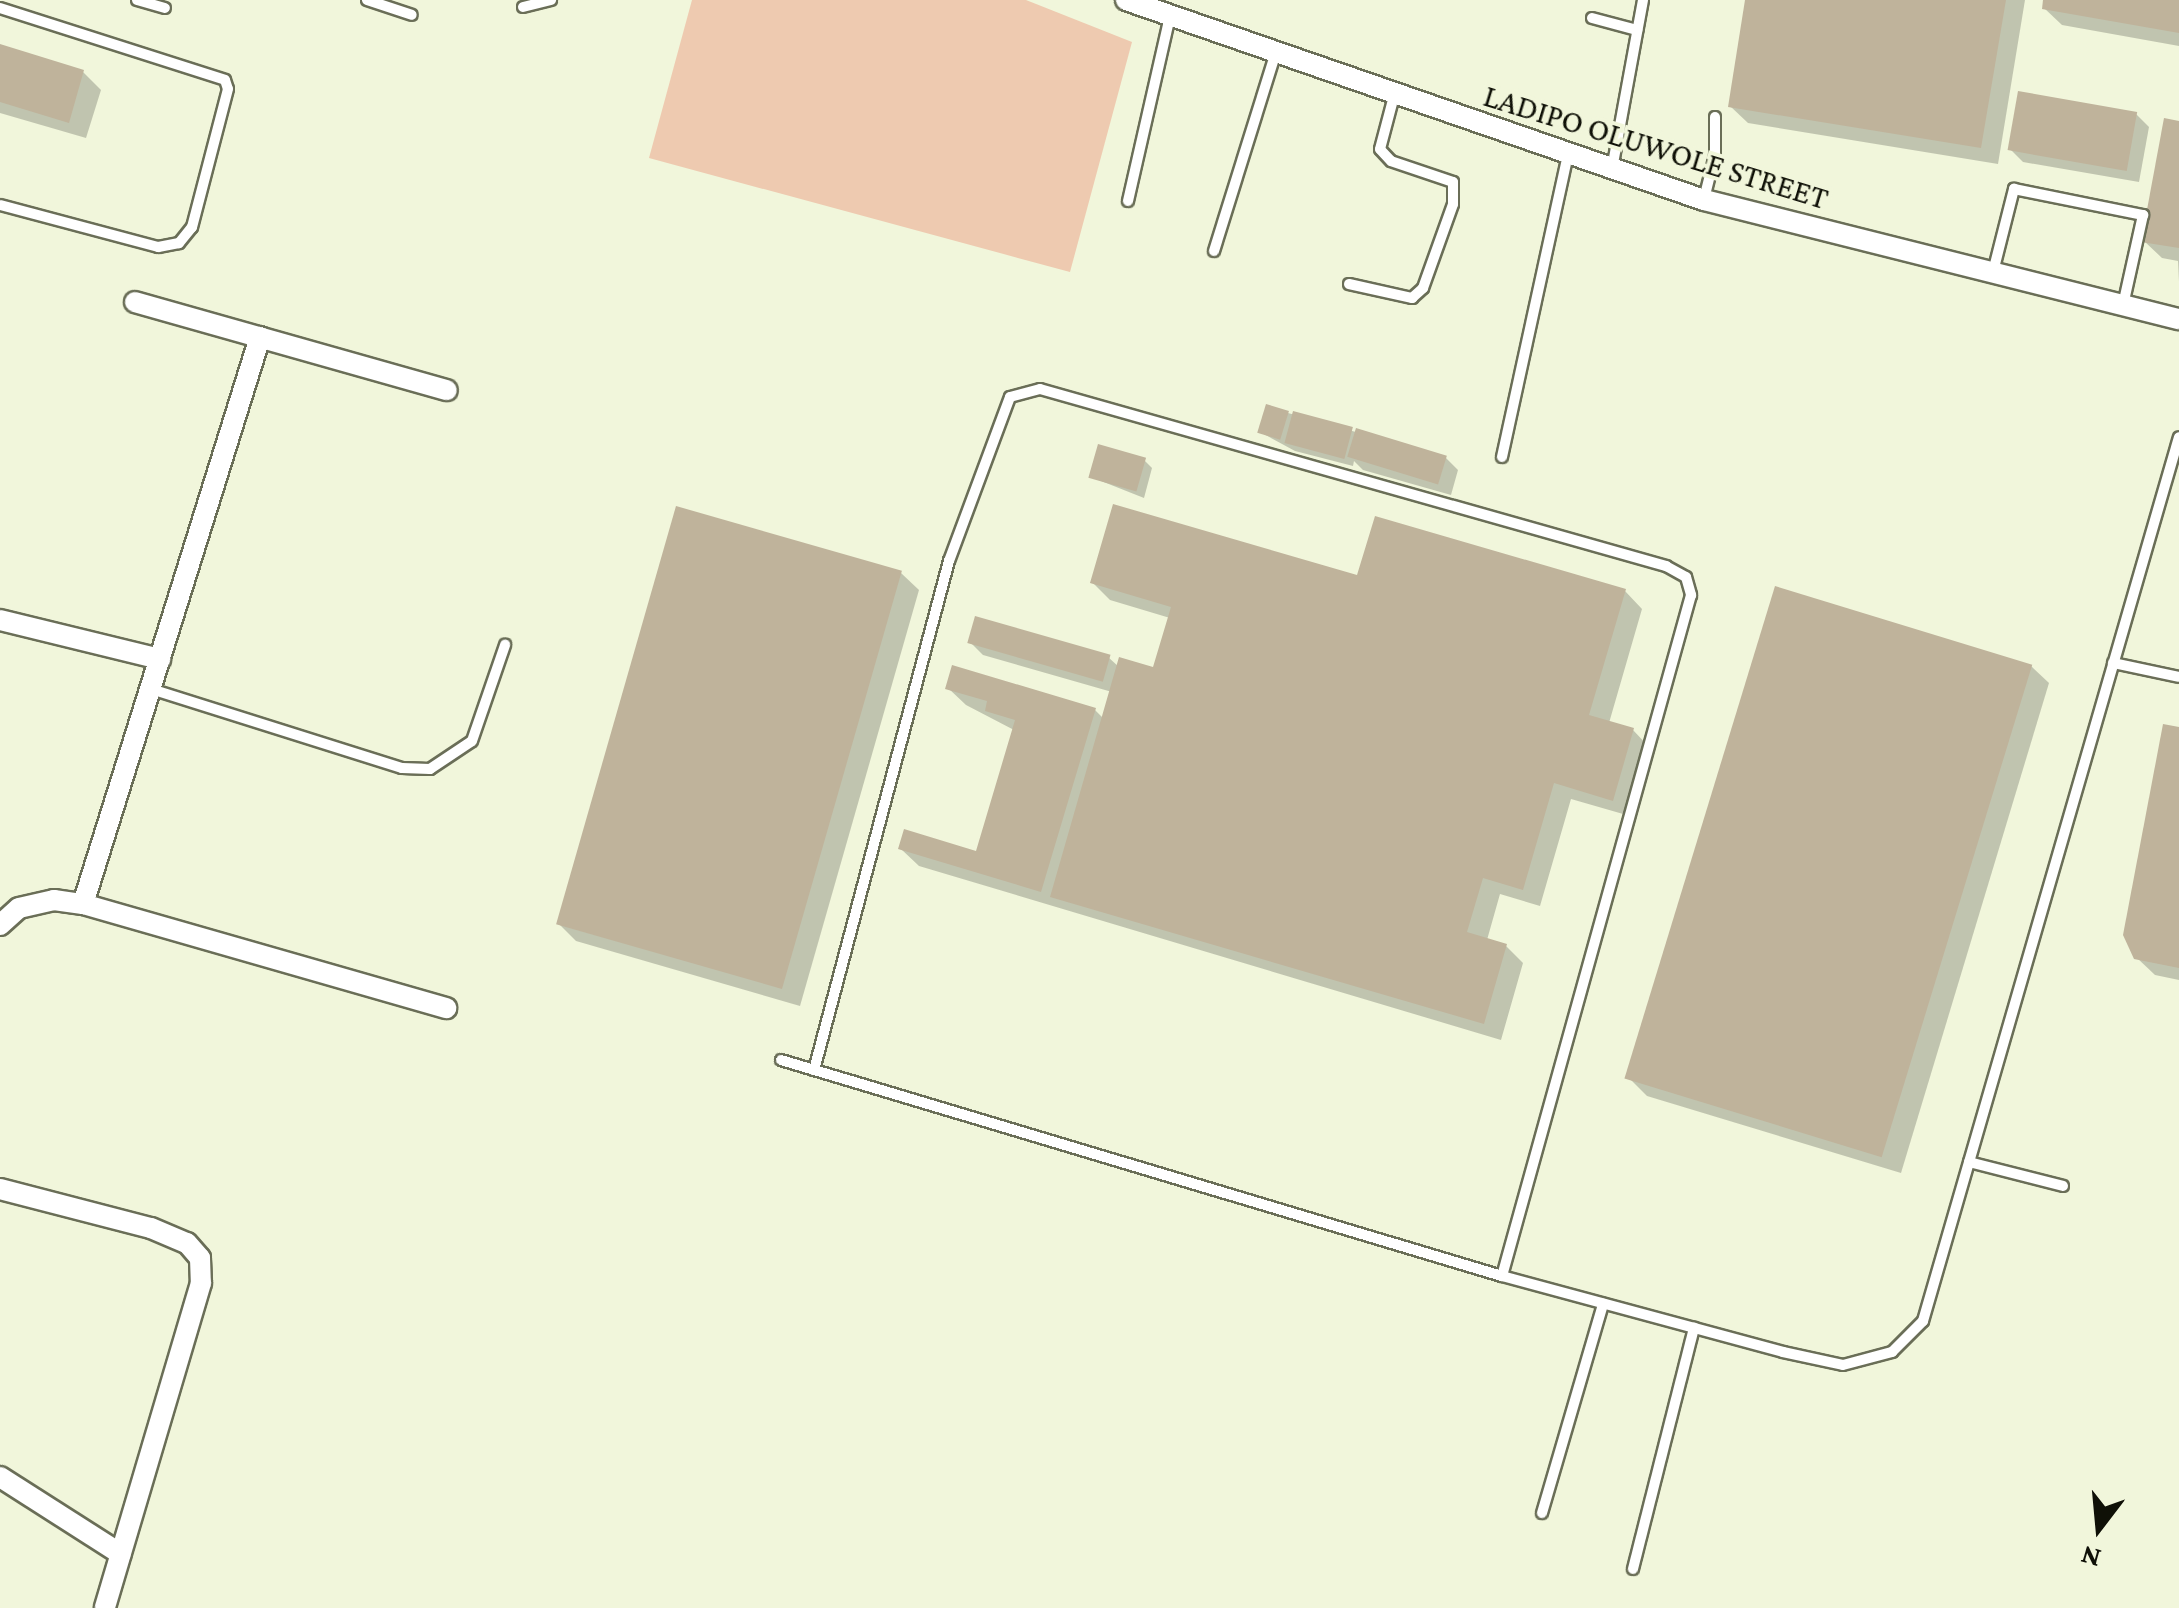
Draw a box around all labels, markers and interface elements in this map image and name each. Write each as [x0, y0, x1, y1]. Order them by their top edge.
street label: LADIPO OLUWOLE STREET [1479, 76, 1833, 218]
north arrow [2049, 1478, 2149, 1578]
text: N [2077, 1540, 2104, 1575]

